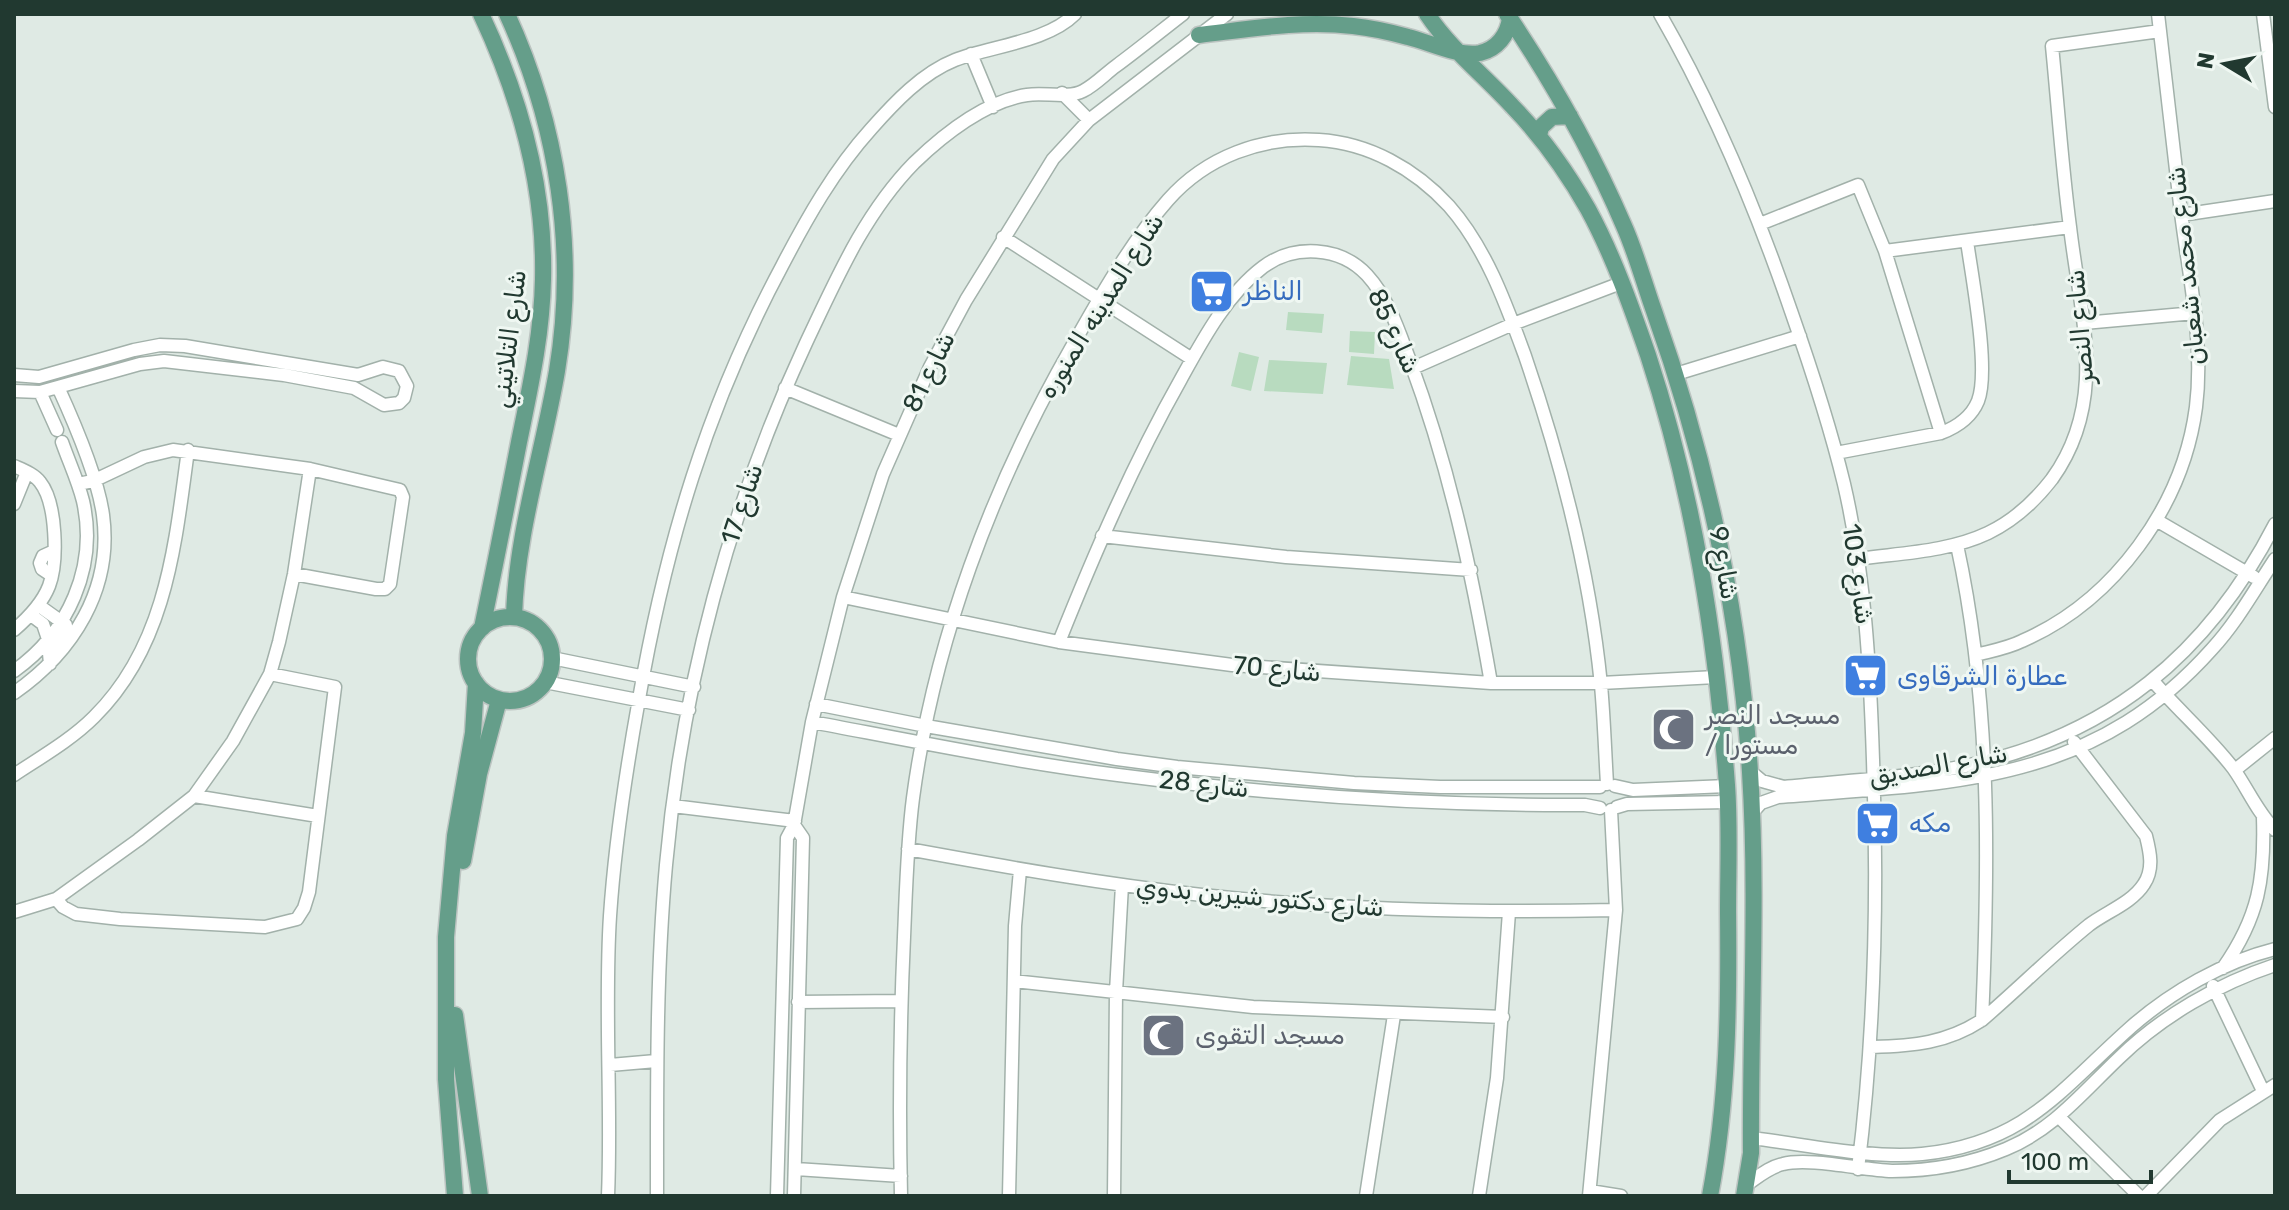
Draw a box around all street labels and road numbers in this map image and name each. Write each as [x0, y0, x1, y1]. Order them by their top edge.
street label: شارع محمد شعبان [2160, 165, 2214, 367]
street label: شارع المدينه المنوره [1032, 208, 1172, 405]
street label: شارع التلاتيني [485, 268, 537, 411]
street label: شارع النصر [2060, 268, 2103, 388]
street label: شارع 85 [1359, 284, 1427, 379]
street label: شارع 81 [896, 327, 964, 418]
street label: شارع 17 [714, 460, 771, 549]
street label: شارع 103 [1834, 522, 1880, 627]
street label: شارع 9 [1700, 524, 1746, 602]
street label: شارع 70 [1232, 650, 1322, 690]
street label: شارع الصديق [1866, 738, 2010, 794]
street label: شارع 28 [1157, 764, 1250, 806]
street label: شارع دكتور شيرين بدوي [1135, 871, 1385, 925]

